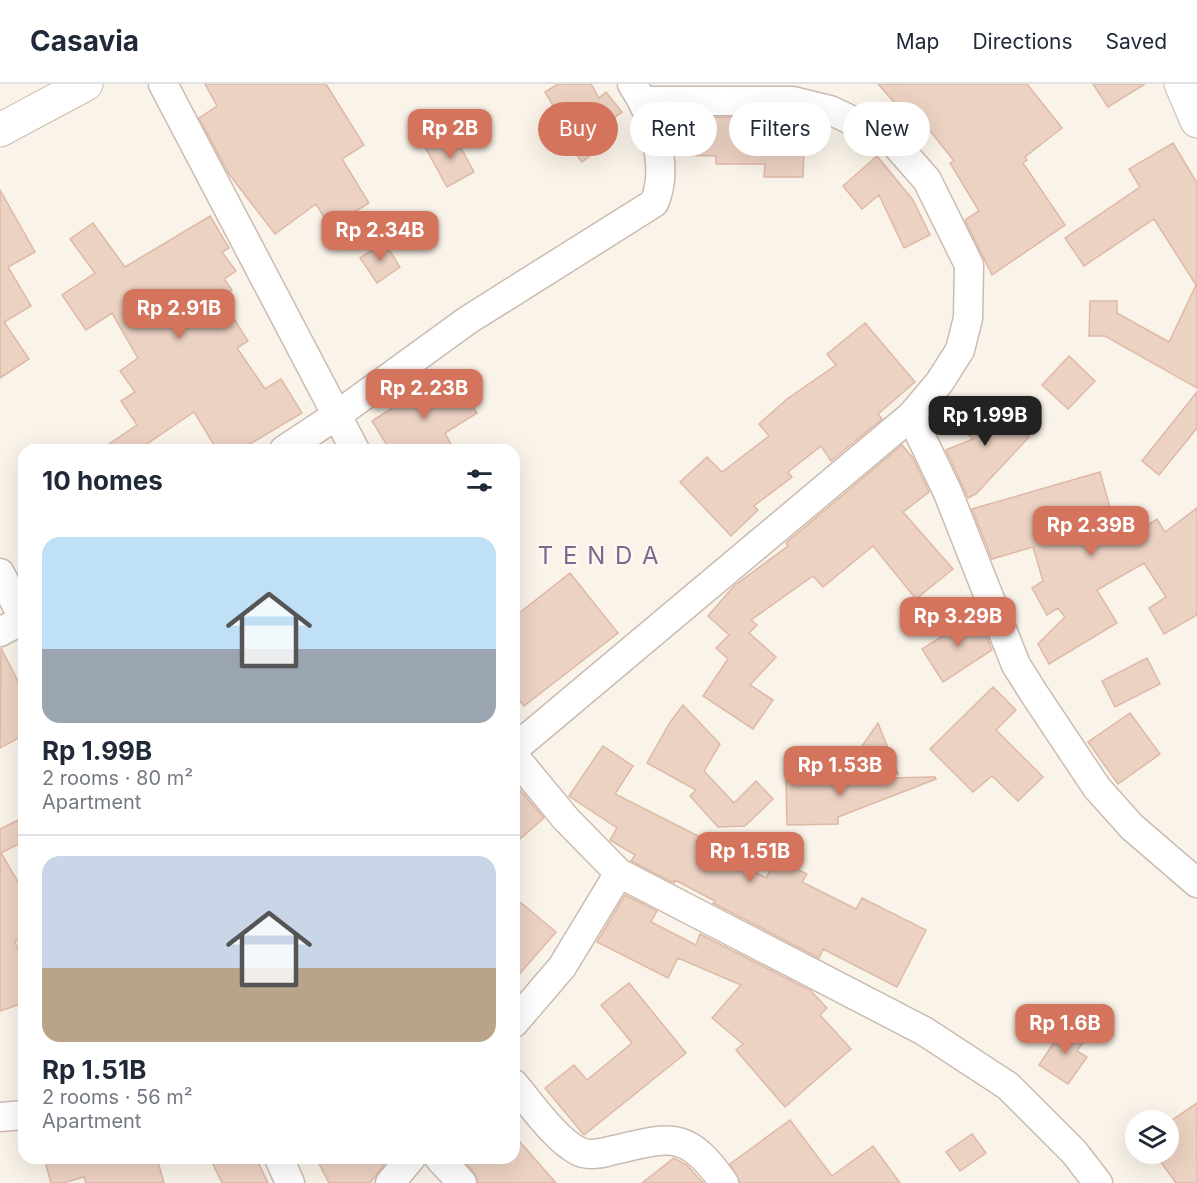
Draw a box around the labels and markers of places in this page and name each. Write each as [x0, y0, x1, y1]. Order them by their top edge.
pin: Rp 2B [408, 109, 492, 160]
pin: Rp 2.34B [318, 211, 442, 262]
pin: Rp 2.91B [117, 289, 241, 340]
pin: Rp 2.23B [362, 369, 486, 420]
pin: Rp 1.99B [923, 396, 1047, 447]
pin: Rp 2.39B [1029, 506, 1153, 557]
pin: Rp 3.29B [896, 597, 1020, 648]
pin: Rp 1.53B [778, 746, 902, 797]
pin: Rp 1.51B [688, 832, 812, 883]
pin: Rp 1.6B [1010, 1004, 1120, 1055]

